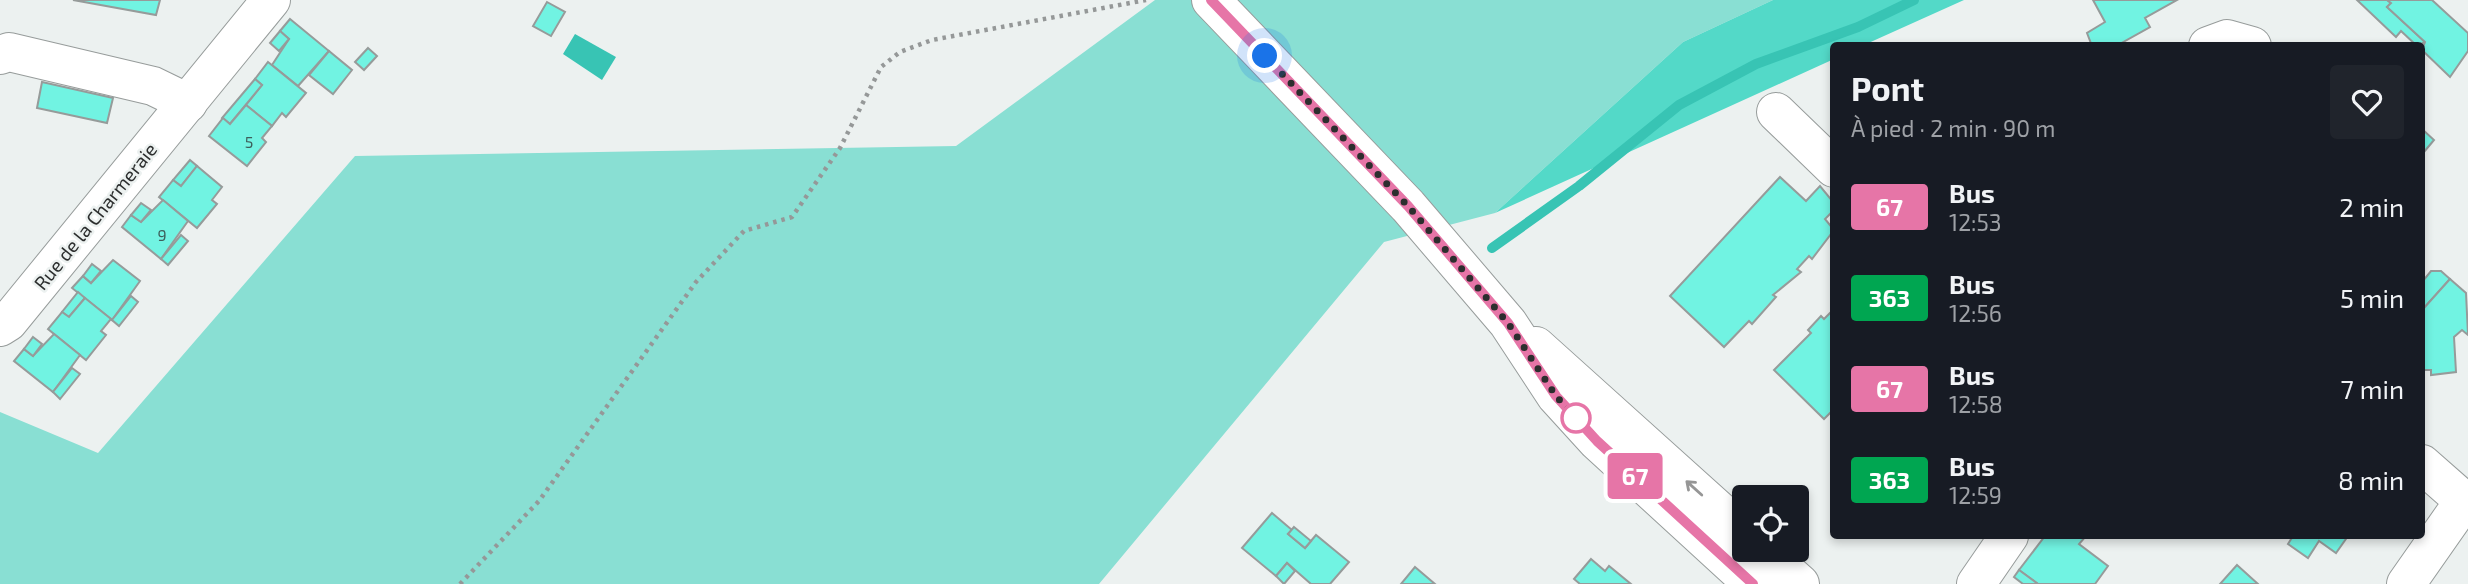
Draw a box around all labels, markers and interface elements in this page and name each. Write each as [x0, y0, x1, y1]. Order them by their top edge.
your location [1247, 38, 1282, 73]
button: heart [2330, 65, 2404, 139]
text: Pont [1851, 68, 1924, 108]
text: À pied · 2 min · 90 m [1851, 114, 2055, 142]
house number: 5 [245, 132, 253, 151]
street label: Rue de la Charmeraie [29, 138, 161, 294]
text: Bus [1949, 177, 1995, 208]
text: 2 min [2339, 191, 2404, 222]
text: 67 [1876, 192, 1903, 221]
text: 12:53 [1949, 208, 2002, 236]
house number: 9 [157, 225, 167, 244]
text: Bus [1949, 268, 1995, 299]
text: 5 min [2340, 282, 2404, 313]
text: 363 [1869, 283, 1910, 312]
text: 12:56 [1949, 299, 2002, 327]
text: Bus [1949, 359, 1995, 390]
text: 7 min [2341, 373, 2404, 404]
text: 67 [1876, 374, 1903, 403]
text: 12:58 [1949, 390, 2003, 418]
unlabelled marker [1561, 403, 1591, 433]
text: Bus [1949, 450, 1995, 481]
line badge: 67 [1604, 453, 1666, 499]
text: 67 [1622, 461, 1648, 490]
text: 8 min [2338, 464, 2404, 495]
text: 363 [1869, 465, 1910, 494]
one-way arrow [1686, 480, 1703, 497]
text: 12:59 [1949, 481, 2002, 509]
map controls [1732, 485, 1809, 562]
button: locate [1732, 485, 1809, 562]

